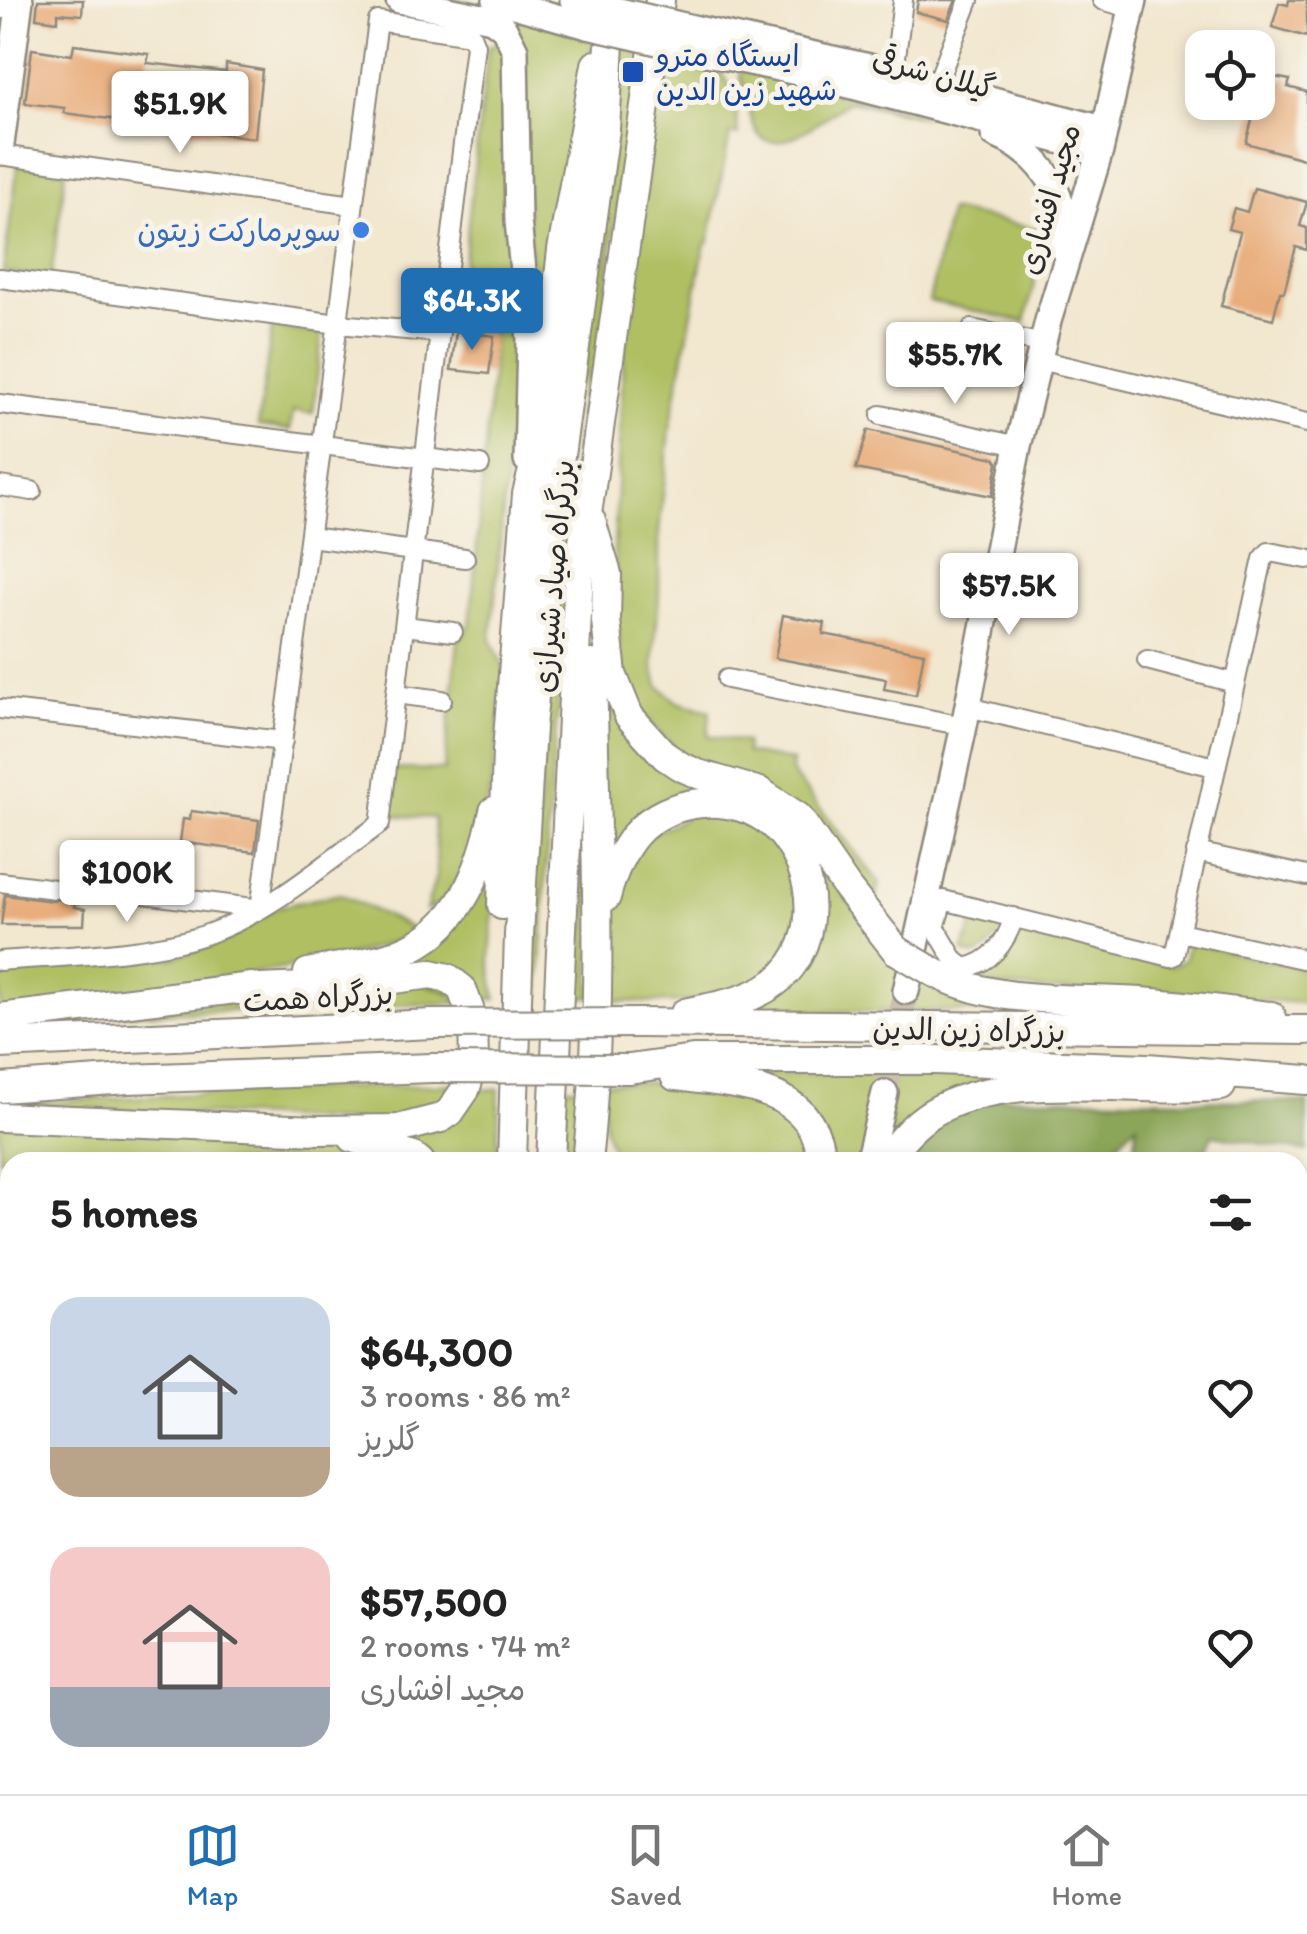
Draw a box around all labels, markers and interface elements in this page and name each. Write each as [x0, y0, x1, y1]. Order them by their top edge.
map controls [1185, 30, 1275, 120]
button: locate [1185, 30, 1275, 120]
place label: ایستگاه مترو شهید زین الدین [654, 37, 837, 108]
street label: گیلان شرقی [869, 39, 999, 107]
marker: ایستگاه مترو شهید زین الدین [620, 59, 646, 85]
pin: $51.9K [99, 71, 261, 156]
text: $51.9K [134, 84, 226, 122]
street label: مجید افشاری [1010, 119, 1088, 279]
place label: سوپرمارکت زیتون [137, 212, 341, 250]
marker: سوپرمارکت زیتون [350, 219, 372, 241]
pin: $64.3K [391, 268, 553, 353]
text: $64.3K [423, 281, 521, 319]
pin: $55.7K [874, 322, 1036, 407]
text: $55.7K [908, 335, 1002, 373]
street label: بزرگراه صیاد شیرازی [524, 458, 582, 694]
pin: $57.5K [928, 553, 1090, 638]
text: $57.5K [962, 566, 1056, 604]
pin: $100K [57, 840, 197, 925]
text: $100K [82, 853, 172, 891]
street label: بزرگراه همت [242, 975, 394, 1019]
street label: بزرگراه زین الدین [872, 1010, 1066, 1050]
icon: filters [1203, 1185, 1258, 1240]
text: 5 homes [50, 1187, 198, 1238]
text: $64,300 [360, 1326, 513, 1377]
icon: home [130, 1337, 250, 1457]
icon: heart [1203, 1370, 1258, 1425]
text: 3 rooms · 86 m² [360, 1377, 571, 1415]
text: گلریز [360, 1420, 420, 1458]
text: $57,500 [360, 1576, 508, 1627]
icon: home [130, 1587, 250, 1707]
icon: heart [1203, 1620, 1258, 1675]
text: 2 rooms · 74 m² [360, 1627, 571, 1665]
text: مجید افشاری [360, 1670, 525, 1708]
tab: Map [185, 1818, 240, 1912]
tab: Saved [610, 1818, 681, 1912]
tab: Home [1051, 1818, 1122, 1912]

